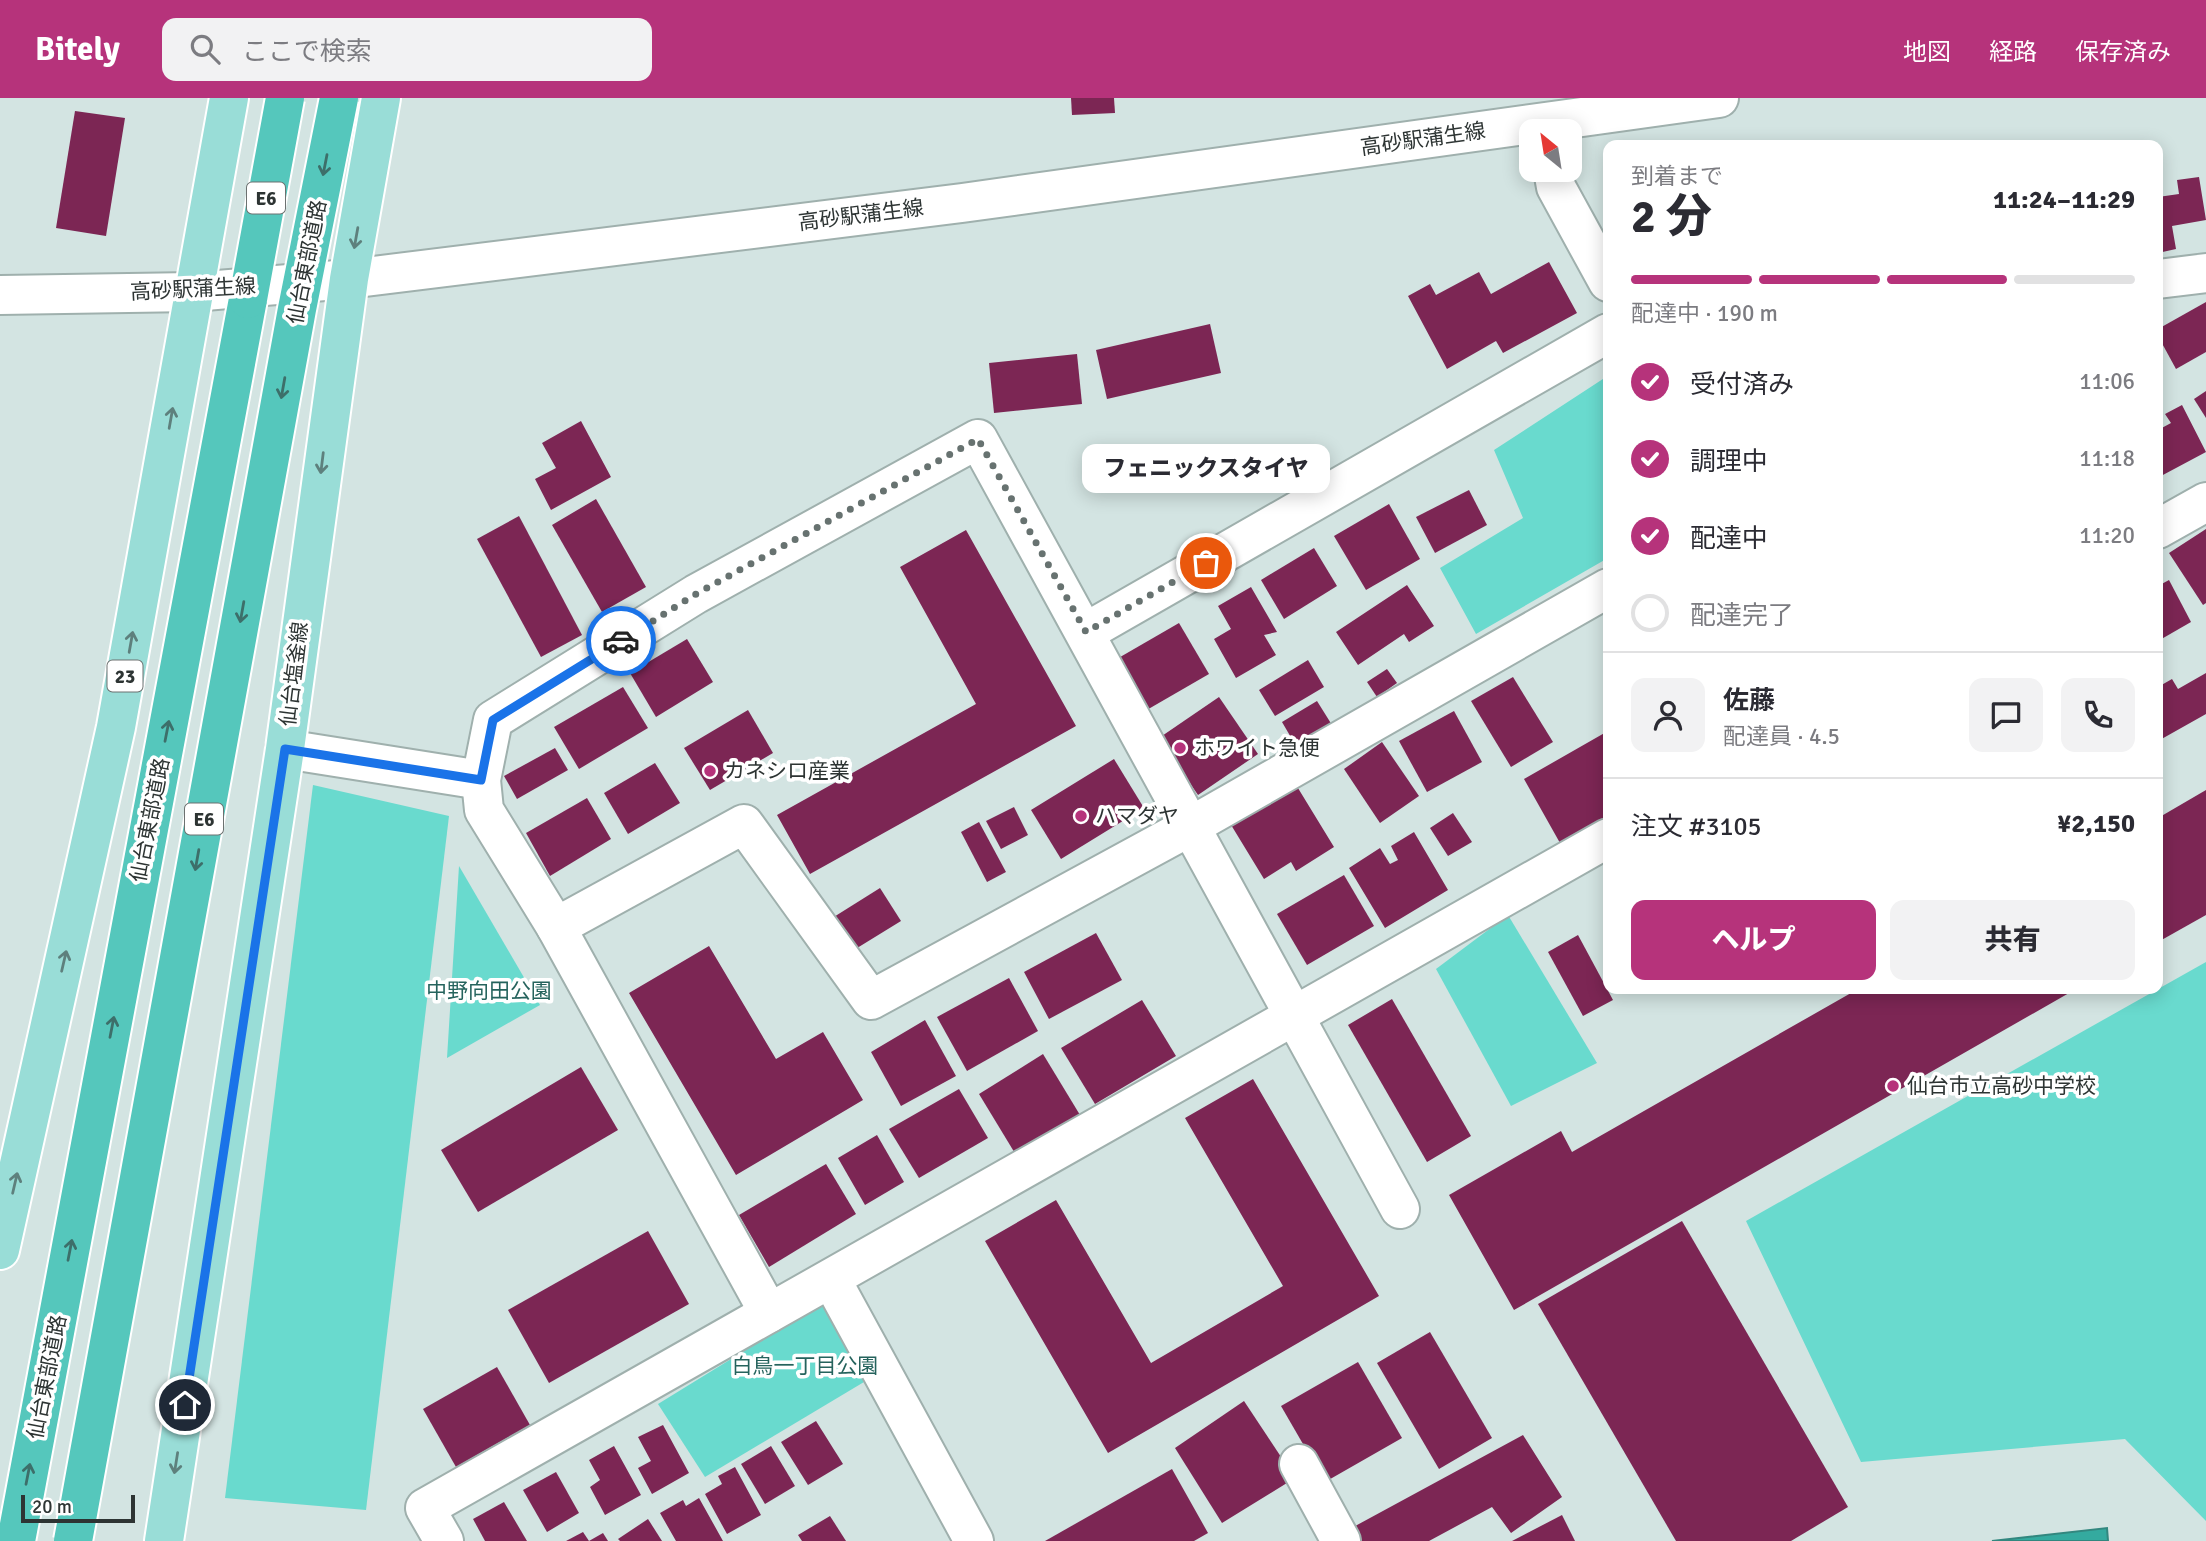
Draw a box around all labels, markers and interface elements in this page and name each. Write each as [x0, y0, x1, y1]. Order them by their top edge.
search box [162, 18, 652, 81]
text: Bitely [35, 29, 120, 70]
icon: search [186, 30, 224, 68]
text: ここで検索 [242, 36, 372, 68]
text: 地図 [1903, 37, 1951, 67]
text: 経路 [1989, 37, 2037, 67]
text: 保存済み [2075, 37, 2171, 67]
street label: 高砂駅蒲生線 [1359, 117, 1487, 161]
north arrow [1519, 119, 1582, 182]
map controls [1519, 119, 1582, 182]
one-way arrow [318, 153, 332, 176]
text: 到着まで [1631, 162, 1723, 191]
road number: E6 [247, 183, 285, 214]
text: 11:24–11:29 [1993, 184, 2135, 216]
text: 2 分 [1631, 189, 1712, 245]
street label: 高砂駅蒲生線 [797, 194, 925, 236]
street label: 仙台東部道路 [282, 198, 332, 326]
one-way arrow [349, 226, 362, 248]
street label: 高砂駅蒲生線 [129, 273, 257, 305]
text: 配達中 · 190 m [1631, 299, 1778, 328]
icon: check [1631, 363, 1669, 401]
text: 11:06 [2079, 367, 2135, 396]
text: 受付済み [1690, 369, 1794, 401]
one-way arrow [275, 376, 289, 399]
one-way arrow [165, 408, 178, 430]
icon: check [1631, 440, 1669, 478]
callout: フェニックスタイヤ [1082, 444, 1330, 493]
text: 11:18 [2079, 444, 2135, 473]
text: 調理中 [1690, 446, 1768, 478]
one-way arrow [316, 451, 329, 473]
text: フェニックスタイヤ [1103, 454, 1309, 483]
icon: check [1631, 517, 1669, 555]
text: 11:20 [2079, 521, 2135, 550]
text: 配達中 [1690, 523, 1768, 555]
pin [1176, 533, 1236, 593]
icon: bag [1187, 544, 1225, 582]
one-way arrow [235, 600, 248, 623]
text: 配達完了 [1690, 600, 1794, 632]
courier [586, 606, 656, 676]
street label: 仙台塩釜線 [275, 620, 313, 728]
icon: car [602, 622, 640, 660]
one-way arrow [125, 631, 138, 654]
road number: 23 [108, 660, 142, 692]
button: person [1631, 678, 1705, 752]
button: chat [1969, 678, 2043, 752]
button: phone [2061, 678, 2135, 752]
text: 佐藤 [1723, 685, 1775, 717]
one-way arrow [161, 720, 174, 743]
text: 配達員 · 4.5 [1723, 722, 1840, 751]
place label: ホワイト急便 [1194, 735, 1320, 761]
marker: ホワイト急便 [1172, 740, 1188, 756]
street label: 仙台東部道路 [125, 756, 175, 884]
place label: カネシロ産業 [724, 758, 850, 784]
marker: カネシロ産業 [702, 763, 718, 779]
place label: ハマダヤ [1095, 803, 1179, 829]
road number: E6 [185, 804, 223, 834]
marker: ハマダヤ [1073, 808, 1089, 824]
text: ¥2,150 [2057, 808, 2135, 840]
text: 注文 #3105 [1631, 811, 1762, 843]
one-way arrow [190, 848, 203, 871]
button: ヘルプ [1631, 900, 1876, 980]
button: 共有 [1890, 900, 2135, 980]
one-way arrow [58, 950, 72, 973]
park label: 中野向田公園 [426, 978, 552, 1004]
one-way arrow [106, 1016, 119, 1039]
place label: 仙台市立高砂中学校 [1907, 1073, 2096, 1099]
marker: 仙台市立高砂中学校 [1885, 1078, 1901, 1094]
one-way arrow [8, 1172, 22, 1195]
one-way arrow [64, 1239, 77, 1262]
street label: 仙台東部道路 [22, 1313, 72, 1441]
park label: 白鳥一丁目公園 [732, 1353, 879, 1379]
pin [155, 1375, 215, 1435]
icon: home [166, 1386, 204, 1424]
one-way arrow [169, 1451, 182, 1474]
one-way arrow [22, 1463, 36, 1486]
scale bar [21, 1492, 135, 1524]
text: 20 m [32, 1495, 72, 1519]

